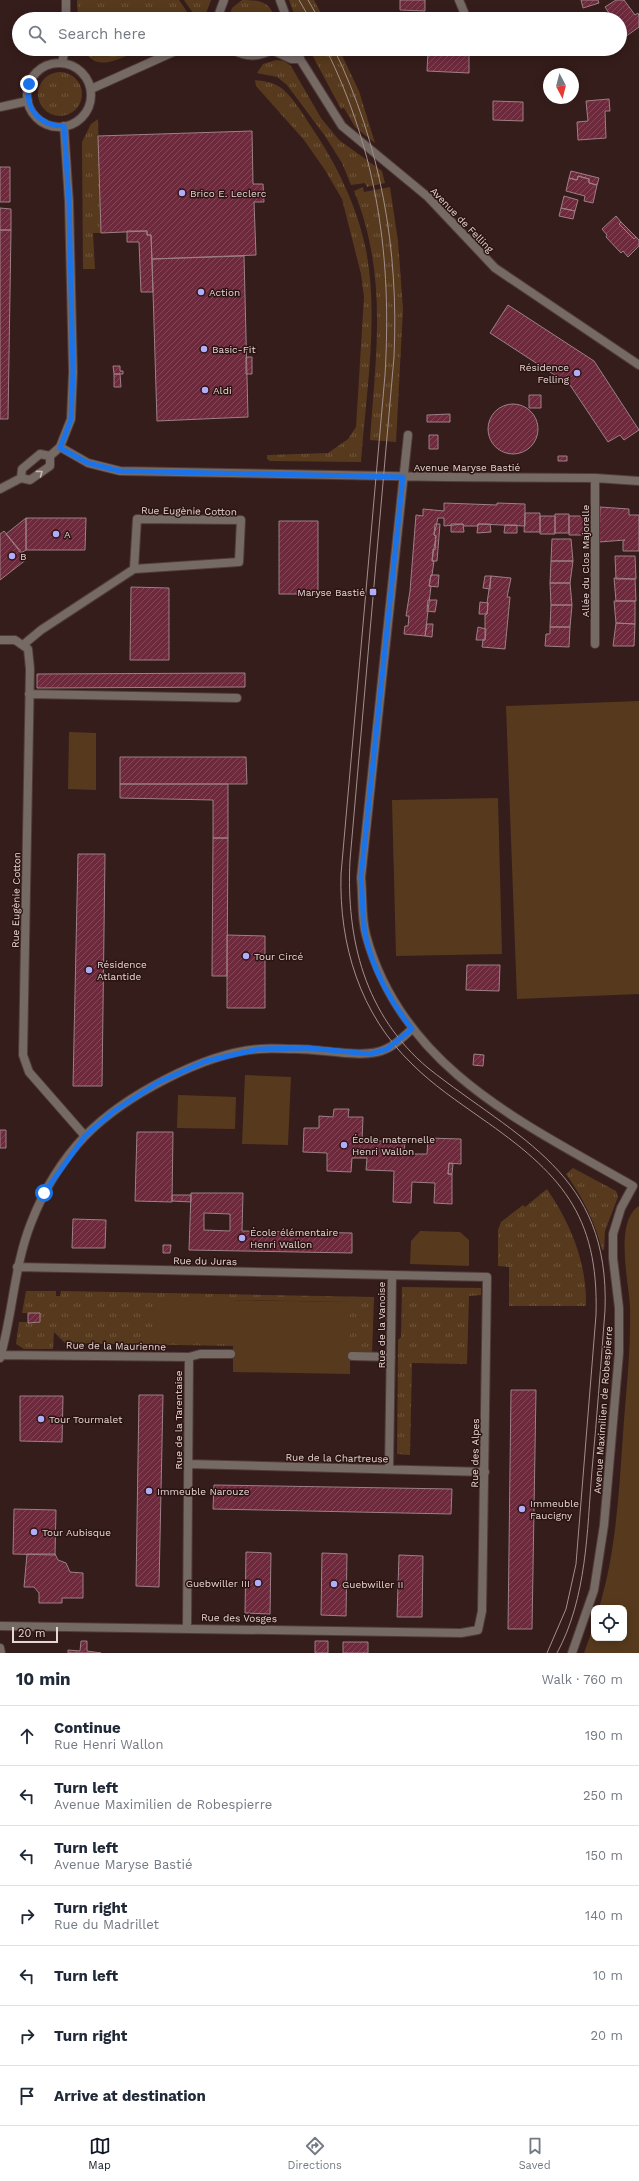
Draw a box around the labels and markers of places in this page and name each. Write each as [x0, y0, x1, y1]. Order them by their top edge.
marker: Brico E. Leclerc [177, 188, 187, 198]
place label: Brico E. Leclerc [190, 188, 267, 199]
marker: Action [196, 287, 206, 297]
place label: Action [209, 287, 240, 298]
marker: Basic-Fit [199, 344, 209, 354]
place label: Basic-Fit [212, 344, 256, 355]
place label: Résidence Felling [519, 362, 570, 385]
marker: Résidence Felling [572, 368, 582, 378]
marker: Aldi [200, 385, 210, 395]
place label: Aldi [213, 385, 232, 396]
marker: A [51, 529, 61, 539]
place label: A [64, 529, 71, 540]
marker: B [7, 551, 17, 561]
place label: B [20, 551, 27, 562]
place label: Maryse Bastié [297, 587, 365, 598]
marker: Maryse Bastié [368, 587, 378, 597]
marker: Tour Circé [241, 951, 251, 961]
place label: Tour Circé [254, 951, 303, 962]
place label: Résidence Atlantide [97, 959, 147, 982]
marker: Résidence Atlantide [84, 965, 94, 975]
place label: École maternelle Henri Wallon [352, 1134, 435, 1157]
marker: École maternelle Henri Wallon [339, 1140, 349, 1150]
place label: École élémentaire Henri Wallon [250, 1227, 338, 1250]
marker: École élémentaire Henri Wallon [237, 1233, 247, 1243]
marker: Tour Tourmalet [36, 1414, 46, 1424]
place label: Tour Tourmalet [49, 1414, 123, 1425]
marker: Immeuble Narouze [144, 1486, 154, 1496]
place label: Immeuble Narouze [157, 1486, 250, 1497]
place label: Immeuble Faucigny [530, 1498, 579, 1521]
marker: Immeuble Faucigny [517, 1504, 527, 1514]
marker: Tour Aubisque [29, 1527, 39, 1537]
place label: Tour Aubisque [42, 1527, 111, 1538]
place label: Guebwiller III [186, 1578, 250, 1589]
marker: Guebwiller III [253, 1578, 263, 1588]
marker: Guebwiller II [329, 1579, 339, 1589]
place label: Guebwiller II [342, 1579, 403, 1590]

